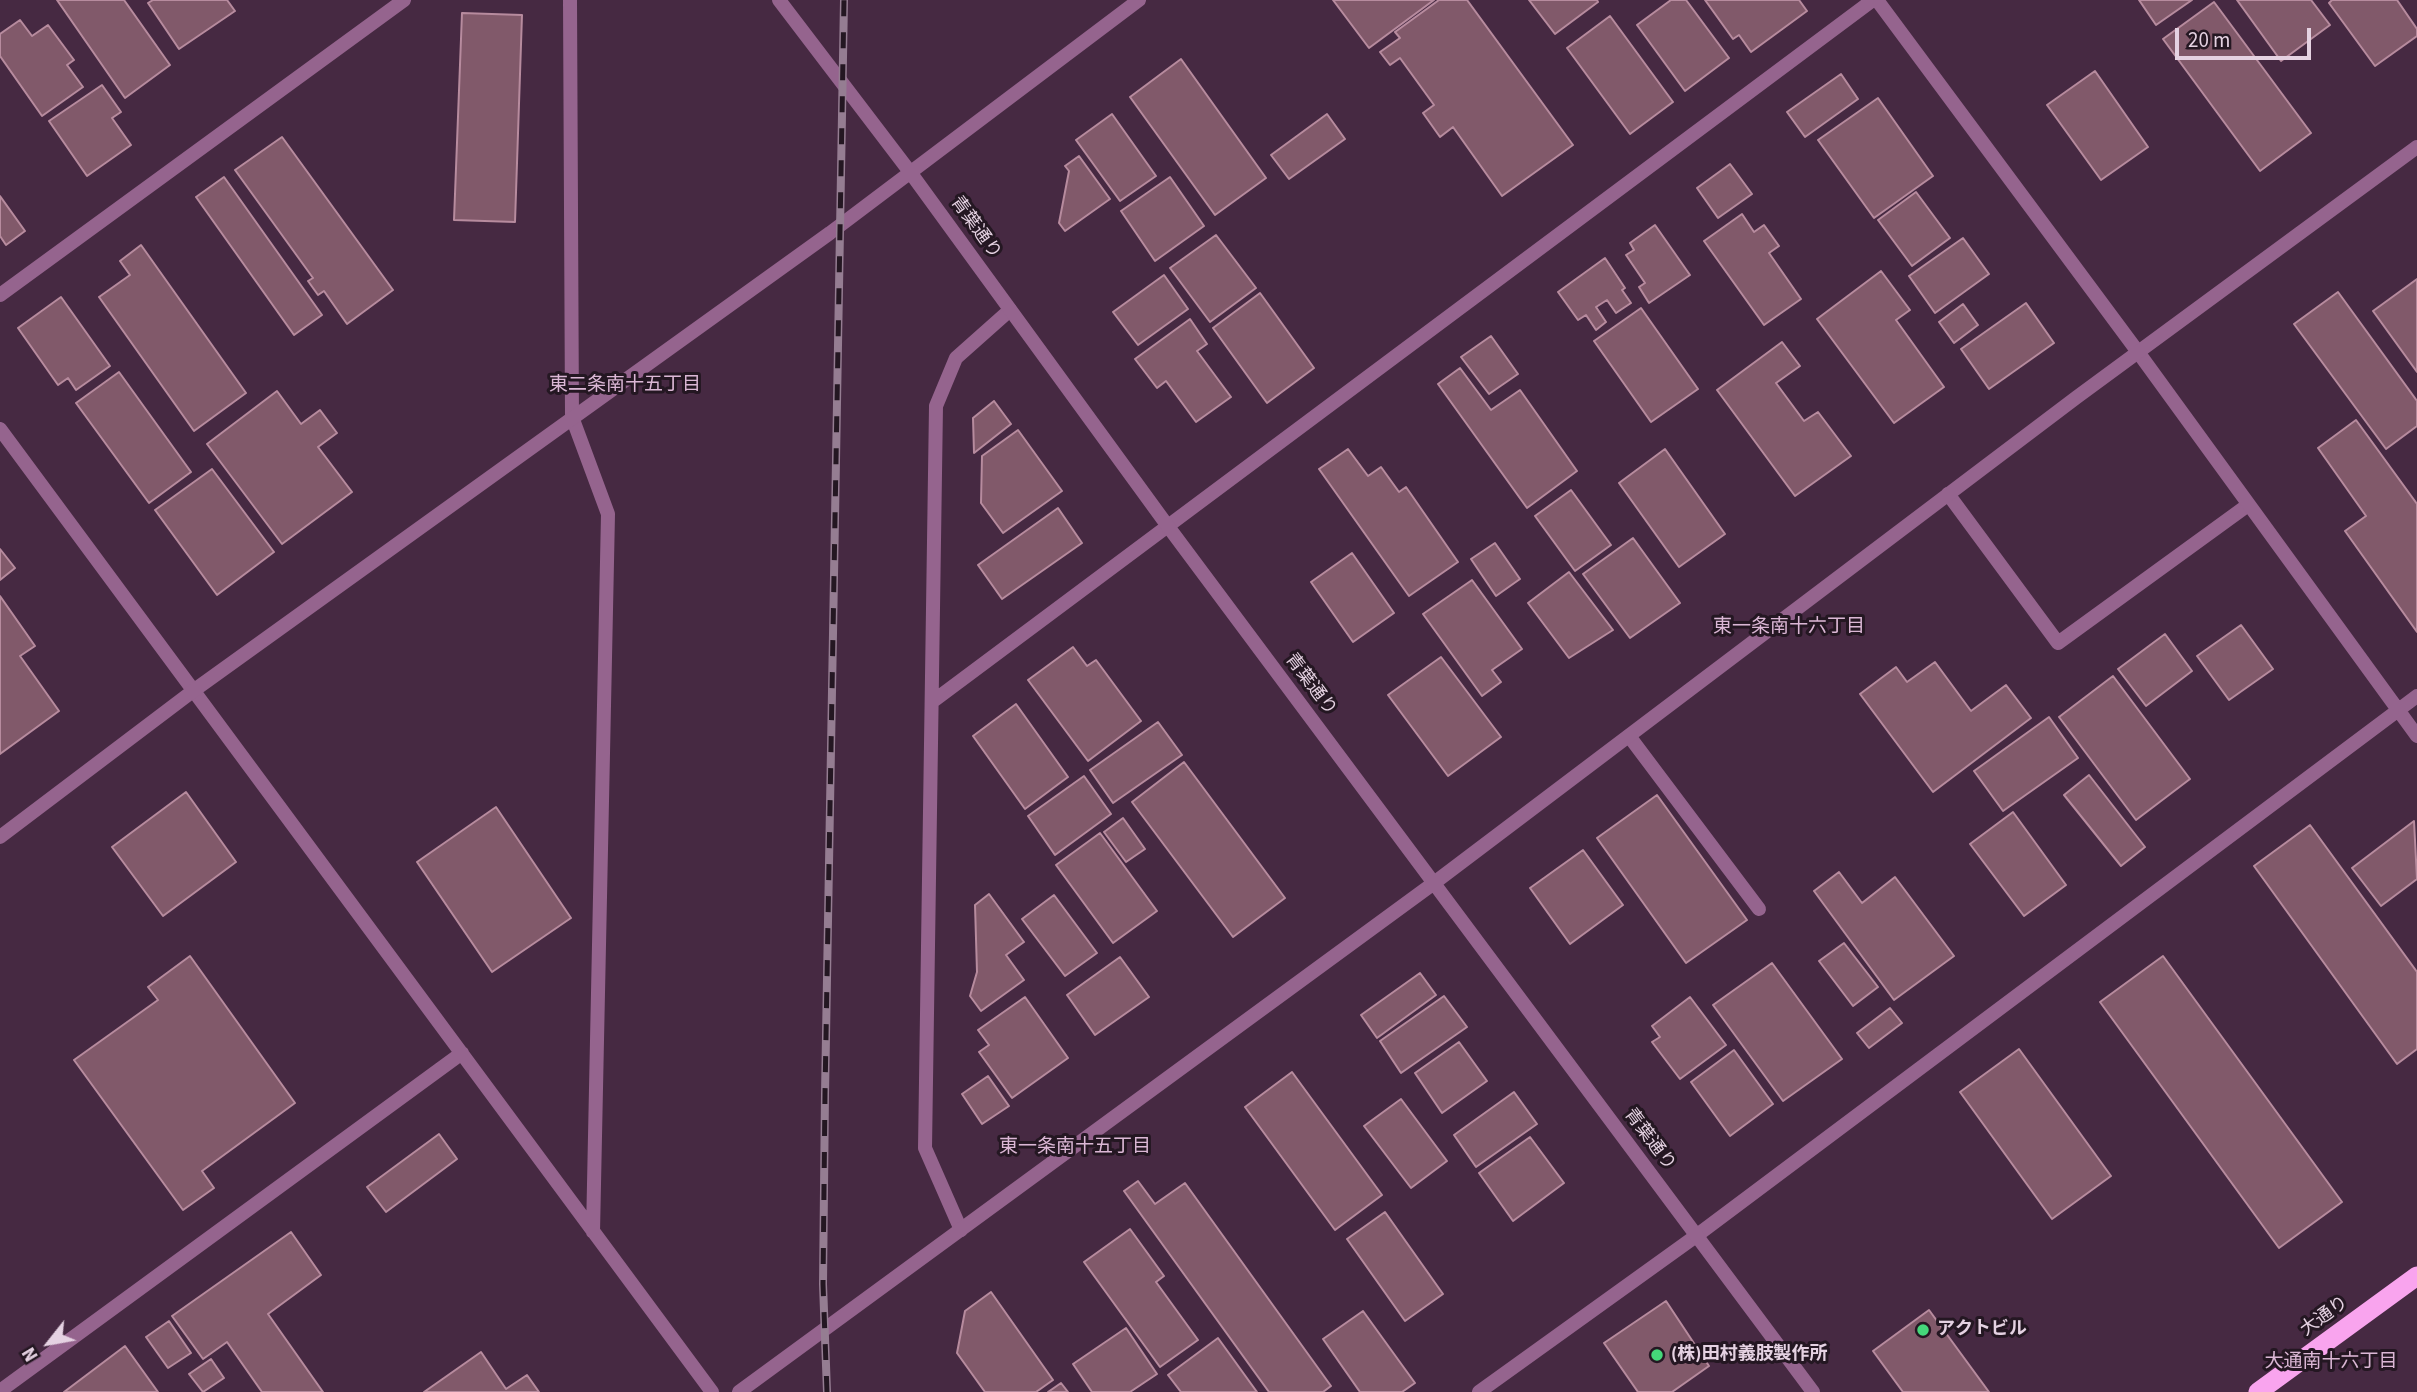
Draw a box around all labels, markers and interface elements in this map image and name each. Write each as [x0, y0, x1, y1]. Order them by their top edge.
scale bar [2179, 14, 2316, 58]
text: 20 m [2188, 25, 2230, 55]
street label: 青葉通り [945, 193, 1005, 263]
district label: 東二条南十五丁目 [549, 375, 701, 397]
district label: 東一条南十六丁目 [1713, 617, 1865, 639]
street label: 青葉通り [1280, 650, 1340, 720]
street label: 青葉通り [1619, 1105, 1679, 1175]
district label: 東一条南十五丁目 [999, 1137, 1151, 1159]
street label: 大通り [2297, 1292, 2353, 1342]
north arrow [14, 1308, 84, 1378]
place label: アクトビル [1937, 1319, 2027, 1341]
marker: アクトビル [1915, 1322, 1931, 1338]
text: N [16, 1342, 45, 1366]
place label: (株)田村義肢製作所 [1671, 1344, 1827, 1366]
marker: (株)田村義肢製作所 [1649, 1347, 1665, 1363]
district label: 大通南十六丁目 [2265, 1352, 2397, 1374]

